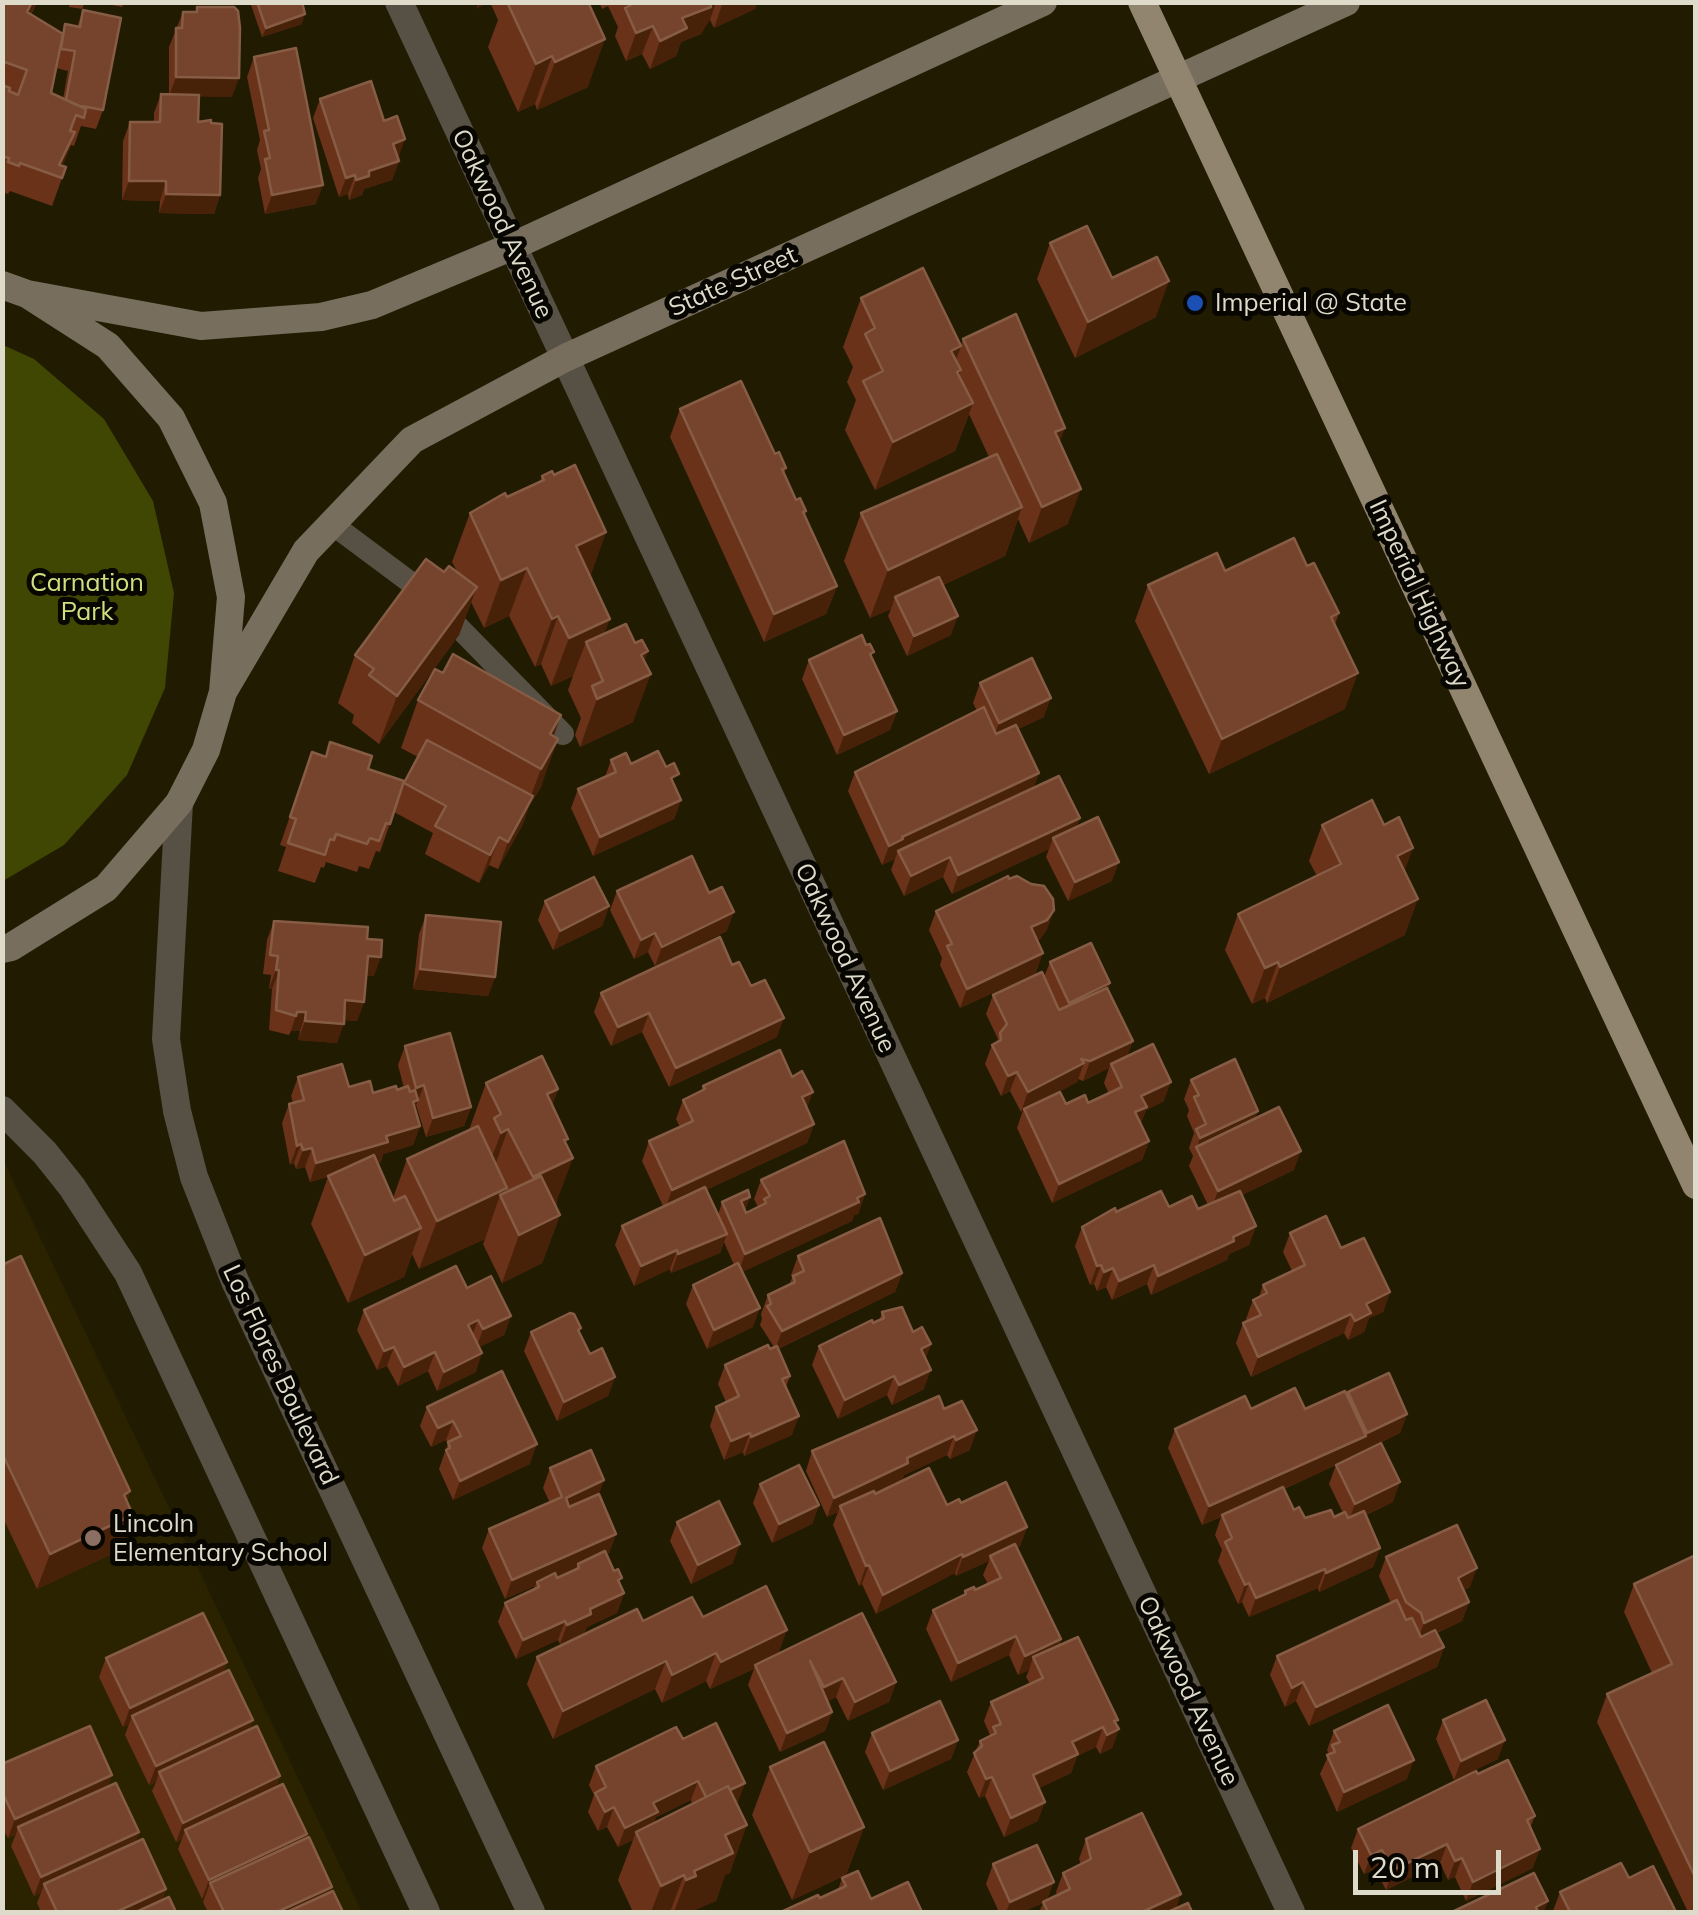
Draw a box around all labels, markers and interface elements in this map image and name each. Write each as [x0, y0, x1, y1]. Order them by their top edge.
street label: Oakwood Avenue [445, 125, 559, 323]
street label: State Street [664, 240, 802, 324]
place label: Imperial @ State [1215, 288, 1407, 318]
marker: Imperial @ State [1184, 292, 1206, 314]
street label: Imperial Highway [1362, 495, 1476, 693]
park label: Carnation Park [30, 568, 144, 627]
street label: Oakwood Avenue [788, 859, 902, 1057]
street label: Los Flores Boulevard [216, 1260, 344, 1490]
place label: Lincoln Elementary School [113, 1509, 328, 1568]
marker: Lincoln Elementary School [82, 1527, 104, 1549]
street label: Oakwood Avenue [1131, 1592, 1245, 1790]
scale bar [1358, 1830, 1506, 1892]
text: 20 m [1370, 1848, 1440, 1886]

